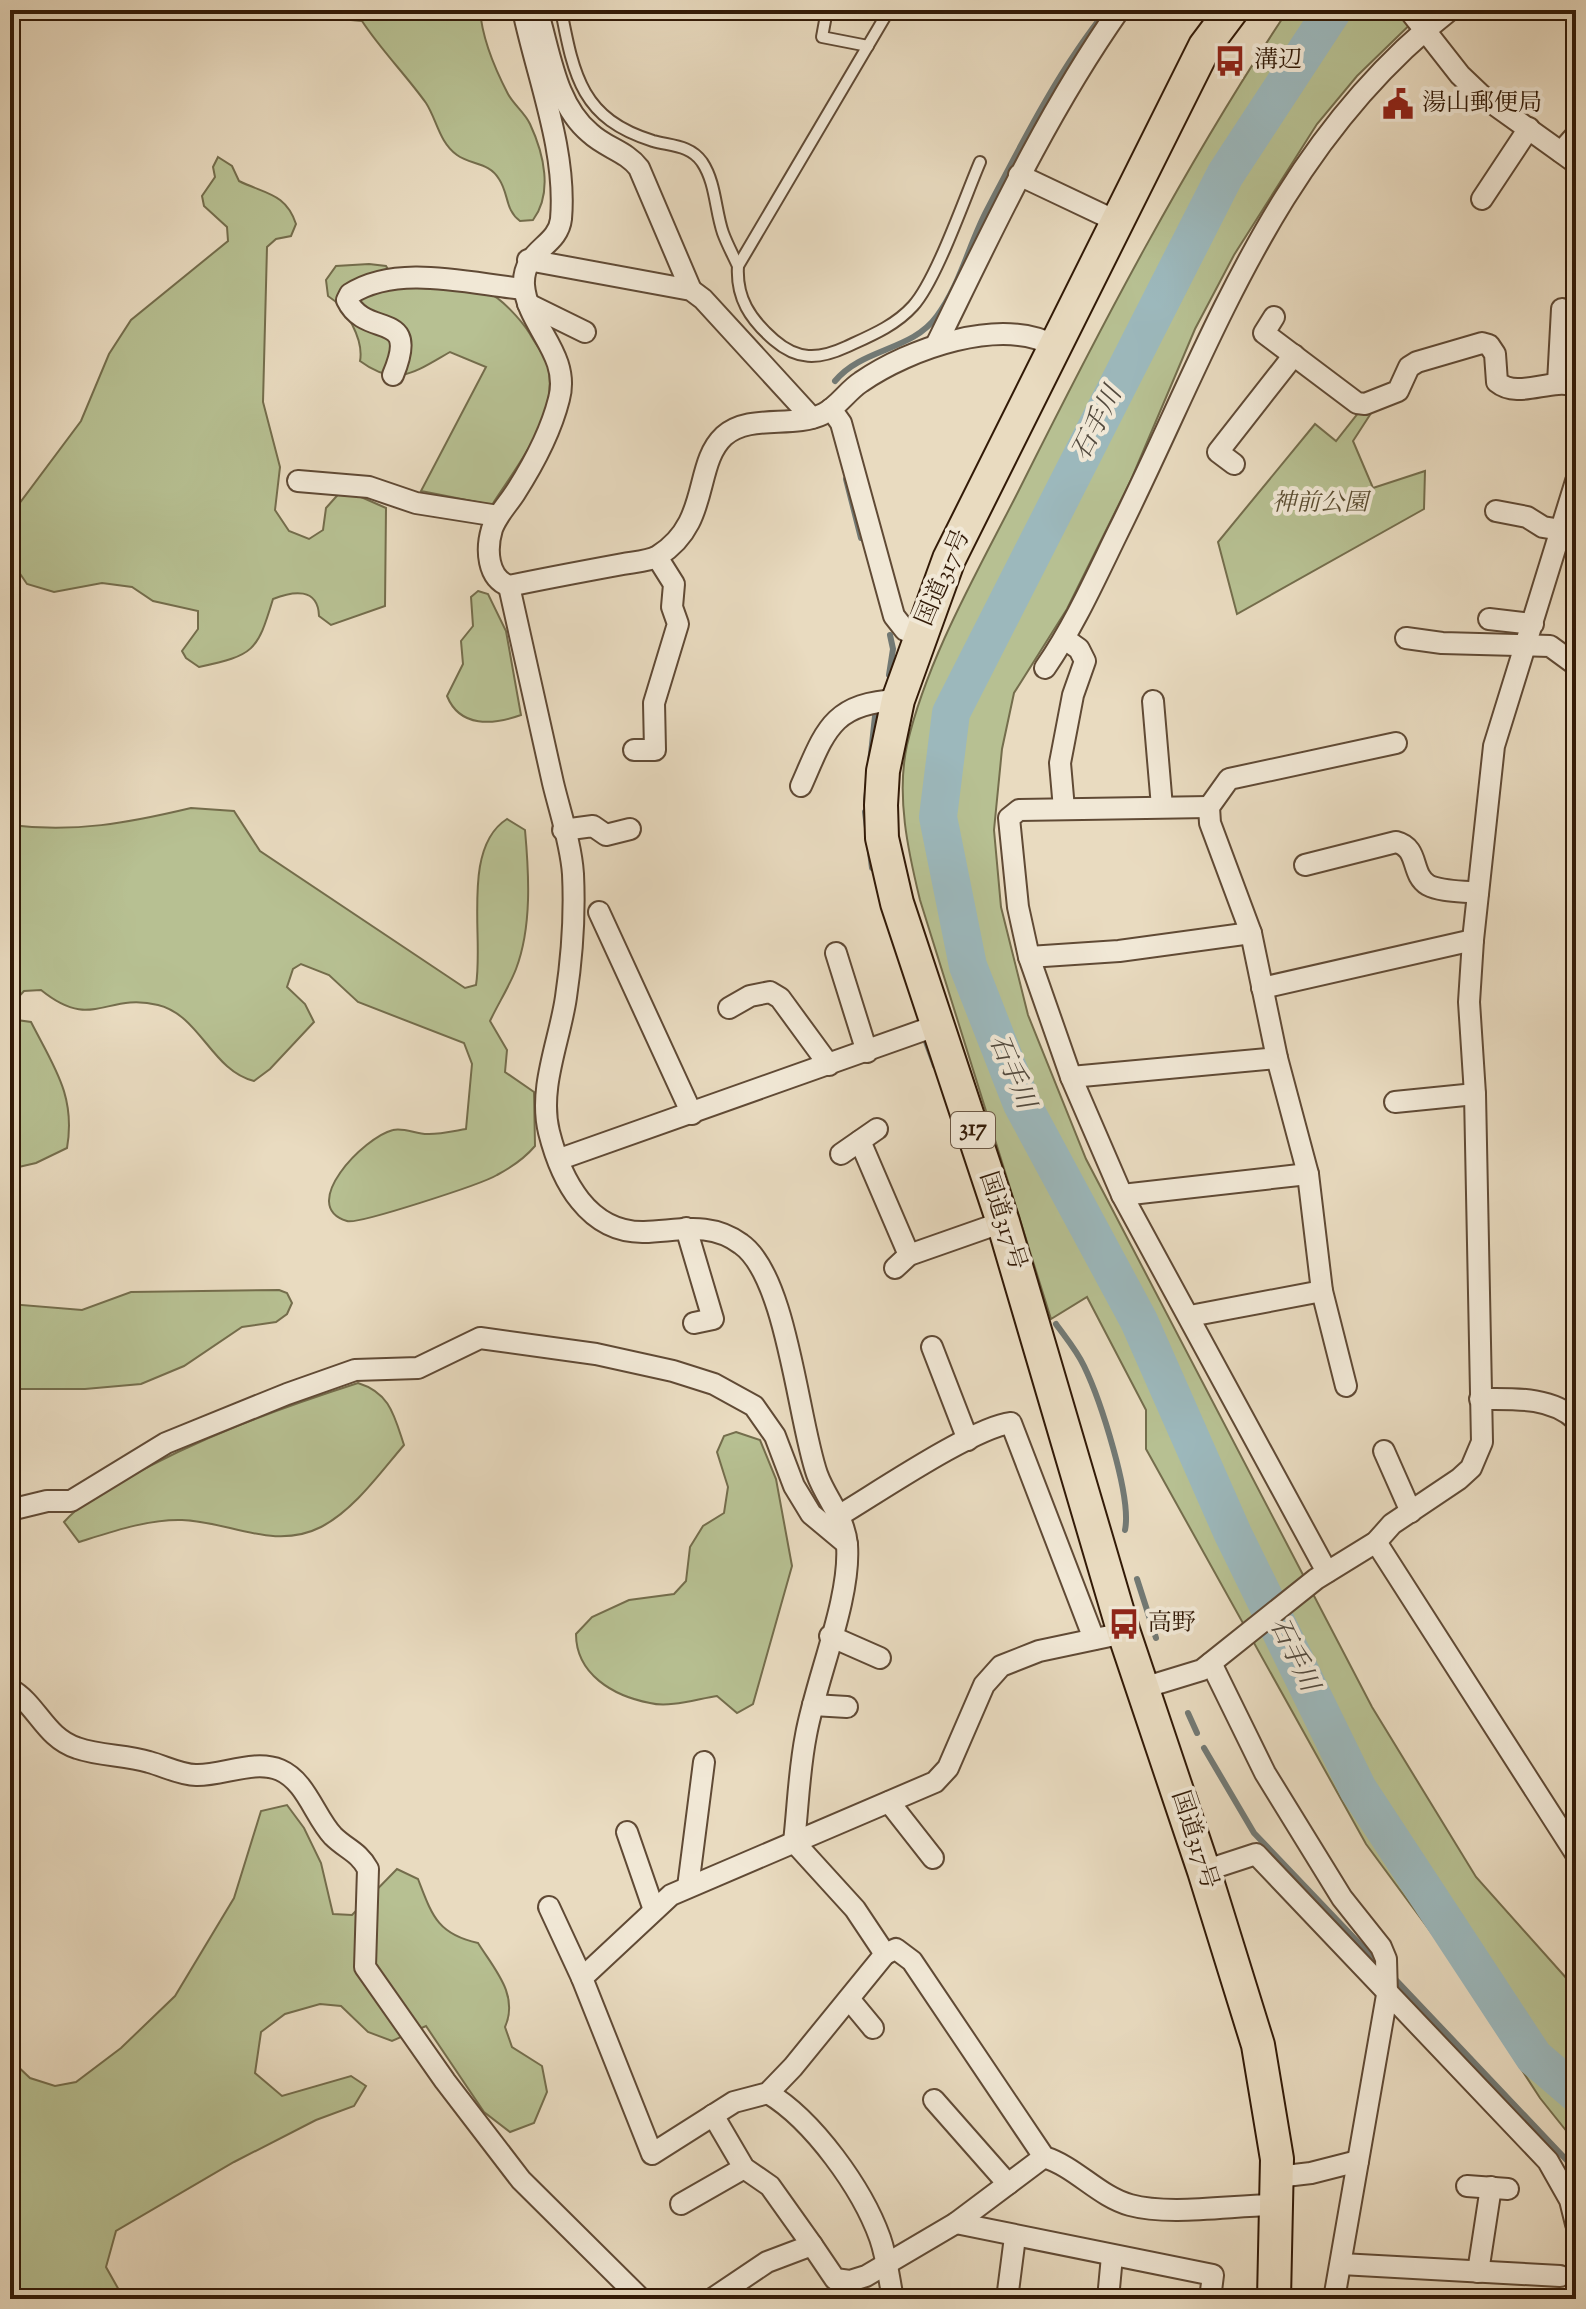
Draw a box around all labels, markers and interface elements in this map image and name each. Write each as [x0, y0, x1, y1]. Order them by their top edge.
bus stop icon: 溝辺 [1213, 44, 1247, 78]
place label: 溝辺 [1254, 44, 1302, 78]
public building icon: 湯山郵便局 [1381, 87, 1415, 121]
place label: 湯山郵便局 [1422, 87, 1542, 121]
water label: 石手川 [1064, 378, 1134, 467]
park label: 神前公園 [1272, 487, 1372, 521]
street label: 国道317号 [908, 524, 980, 632]
water label: 石手川 [979, 1029, 1044, 1118]
road number: 317 [951, 1112, 995, 1148]
street label: 国道317号 [970, 1167, 1034, 1275]
bus stop icon: 高野 [1107, 1607, 1141, 1641]
place label: 高野 [1148, 1607, 1196, 1641]
water label: 石手川 [1259, 1612, 1328, 1701]
street label: 国道317号 [1162, 1786, 1226, 1894]

